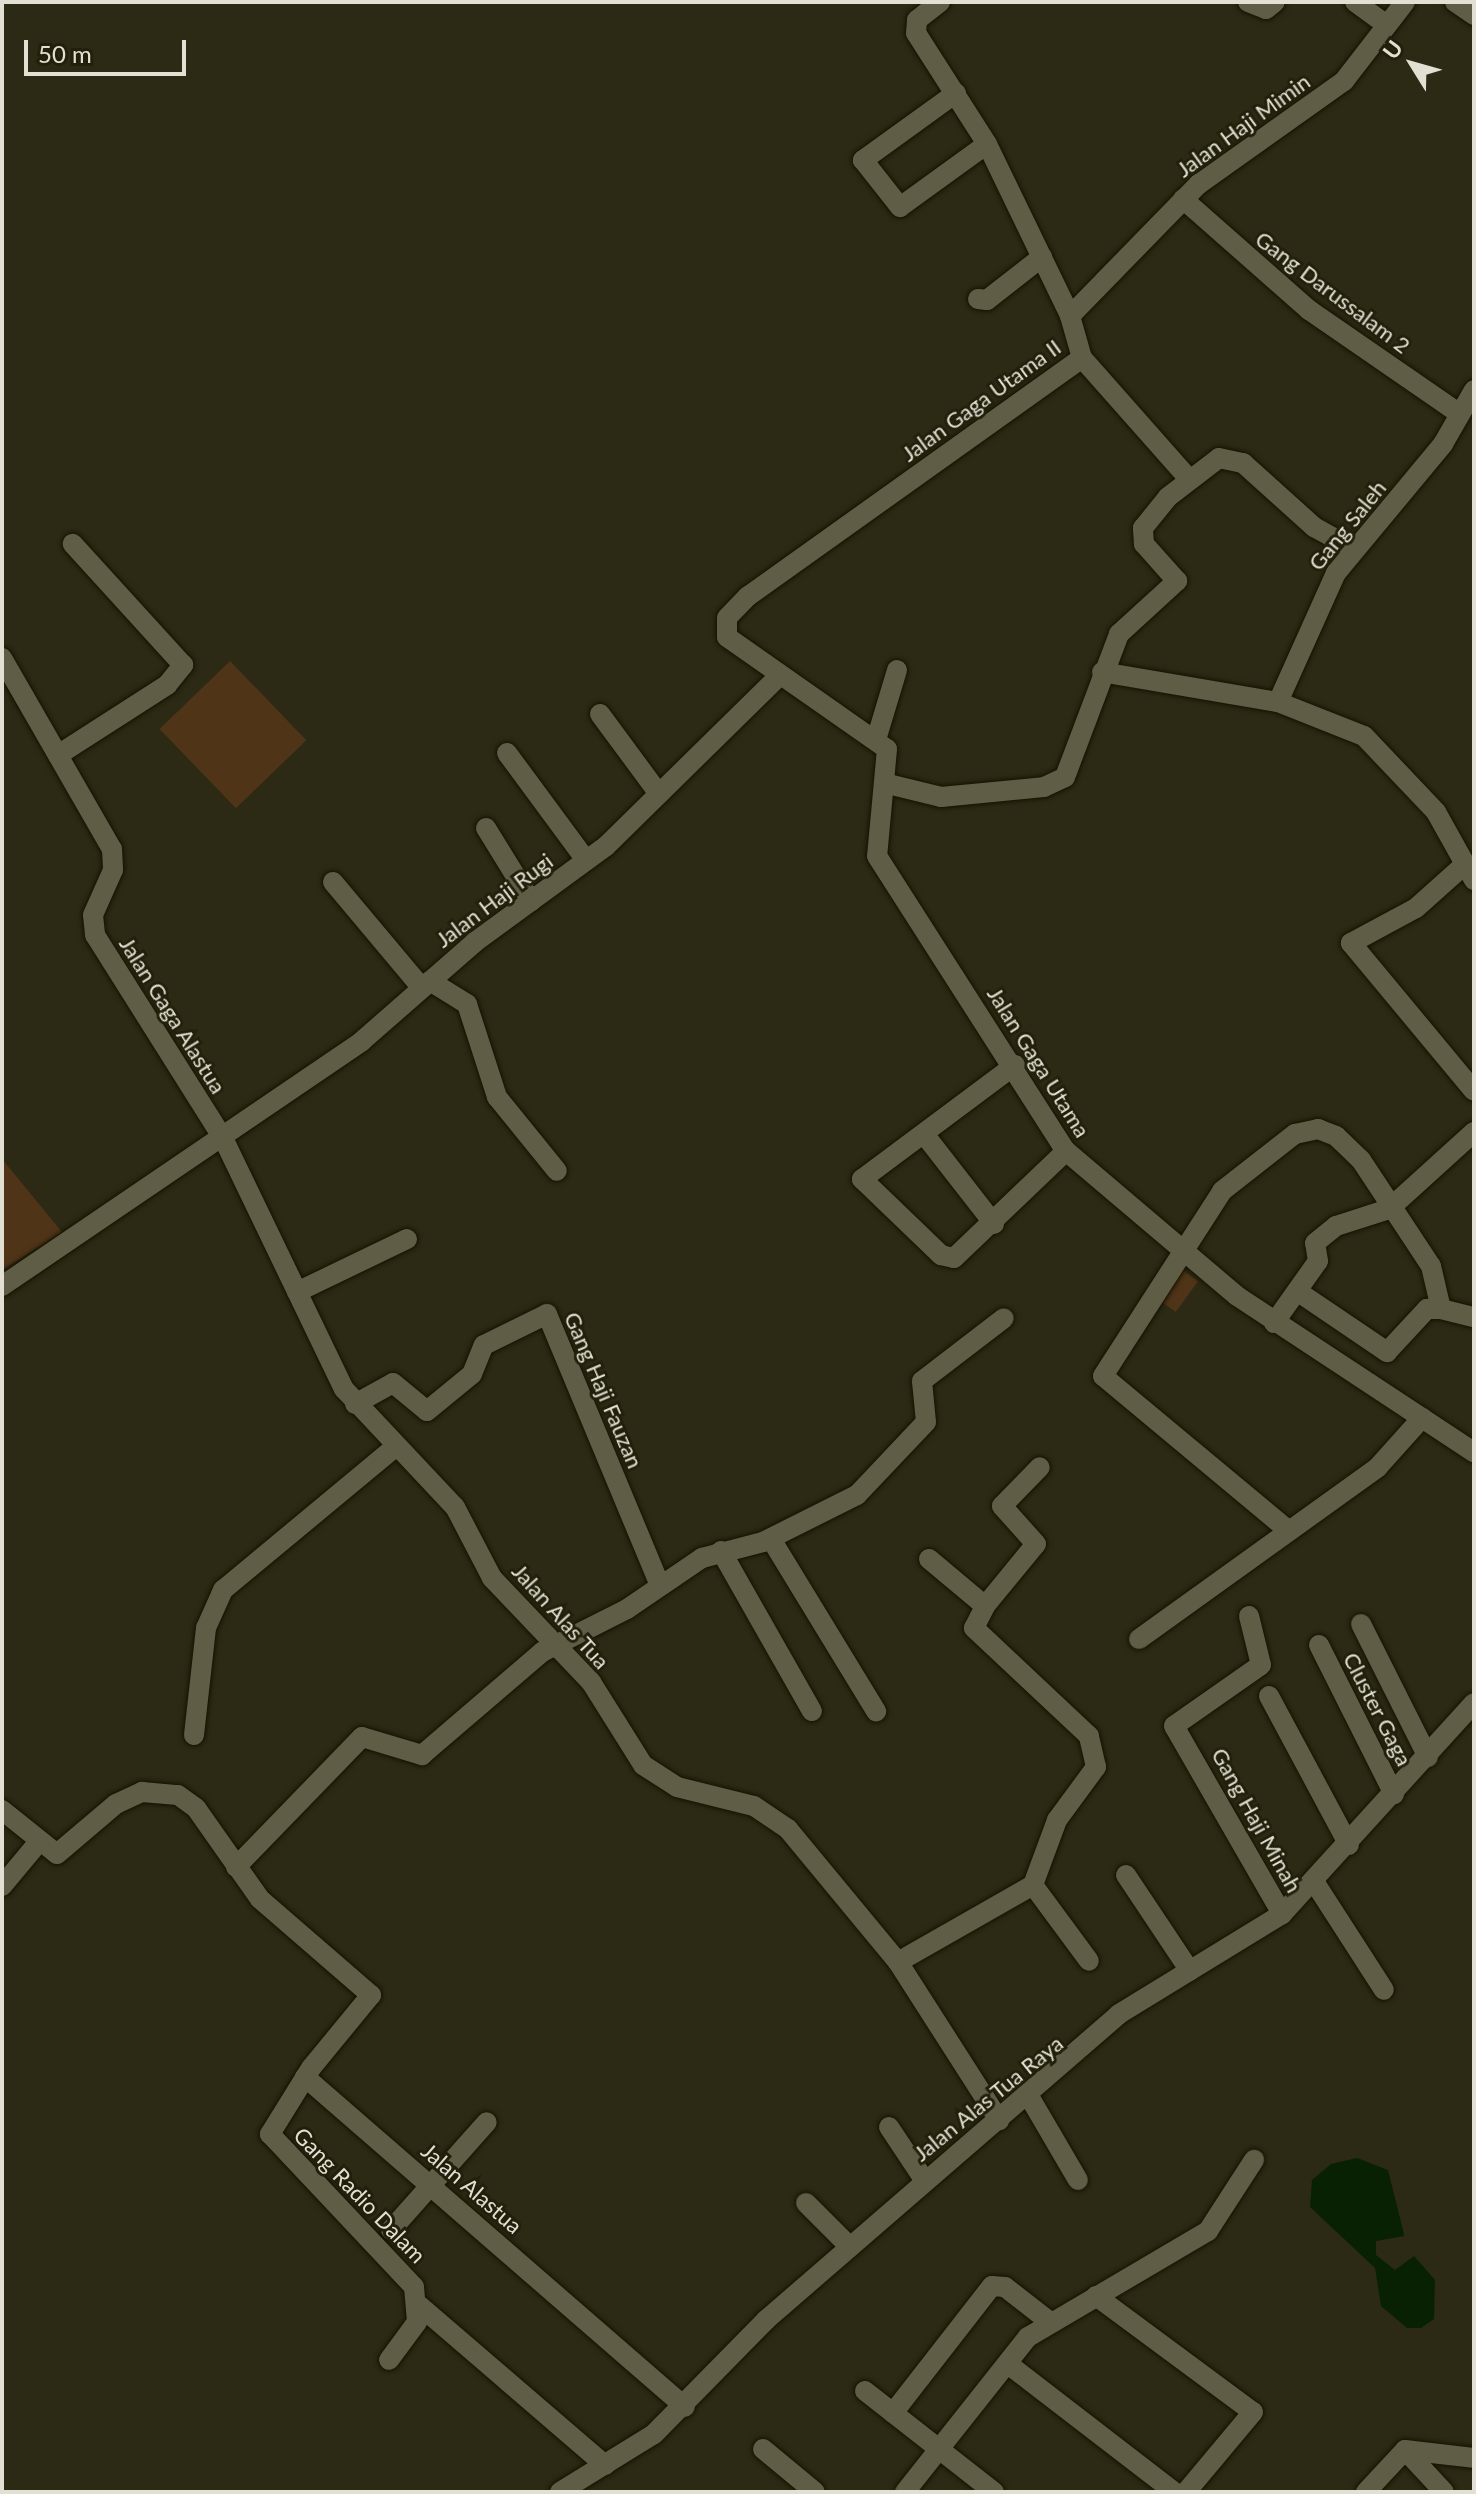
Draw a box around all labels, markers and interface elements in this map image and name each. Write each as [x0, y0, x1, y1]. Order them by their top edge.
scale bar [28, 24, 190, 74]
north arrow [1372, 24, 1452, 104]
text: U [1377, 35, 1408, 64]
text: 50 m [38, 39, 92, 68]
street label: Jalan Haji Mimin [1171, 68, 1315, 182]
street label: Gang Darussalam 2 [1251, 225, 1415, 359]
street label: Jalan Gaga Utama II [896, 333, 1066, 467]
street label: Gang Saleh [1303, 475, 1391, 575]
street label: Jalan Haji Rugi [430, 847, 558, 953]
street label: Jalan Gaga Alastua [114, 932, 232, 1098]
street label: Jalan Gaga Utama [982, 982, 1096, 1142]
street label: Gang Haji Fauzan [559, 1308, 649, 1472]
street label: Jalan Alas Tua [506, 1557, 616, 1675]
street label: Cluster Gaga [1338, 1648, 1418, 1770]
street label: Gang Haji Minah [1206, 1743, 1308, 1897]
street label: Jalan Alas Tua Raya [907, 2029, 1069, 2167]
street label: Gang Radio Dalam [289, 2122, 431, 2268]
street label: Jalan Alastua [416, 2137, 528, 2239]

